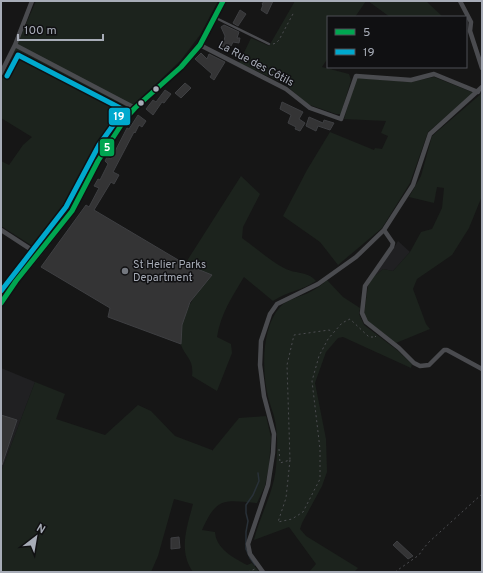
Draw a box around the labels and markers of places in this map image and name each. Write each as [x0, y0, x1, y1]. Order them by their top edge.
unlabelled marker [151, 84, 161, 94]
unlabelled marker [136, 98, 146, 108]
place label: St Helier Parks Department [133, 258, 206, 285]
marker: St Helier Parks Department [120, 266, 130, 276]

